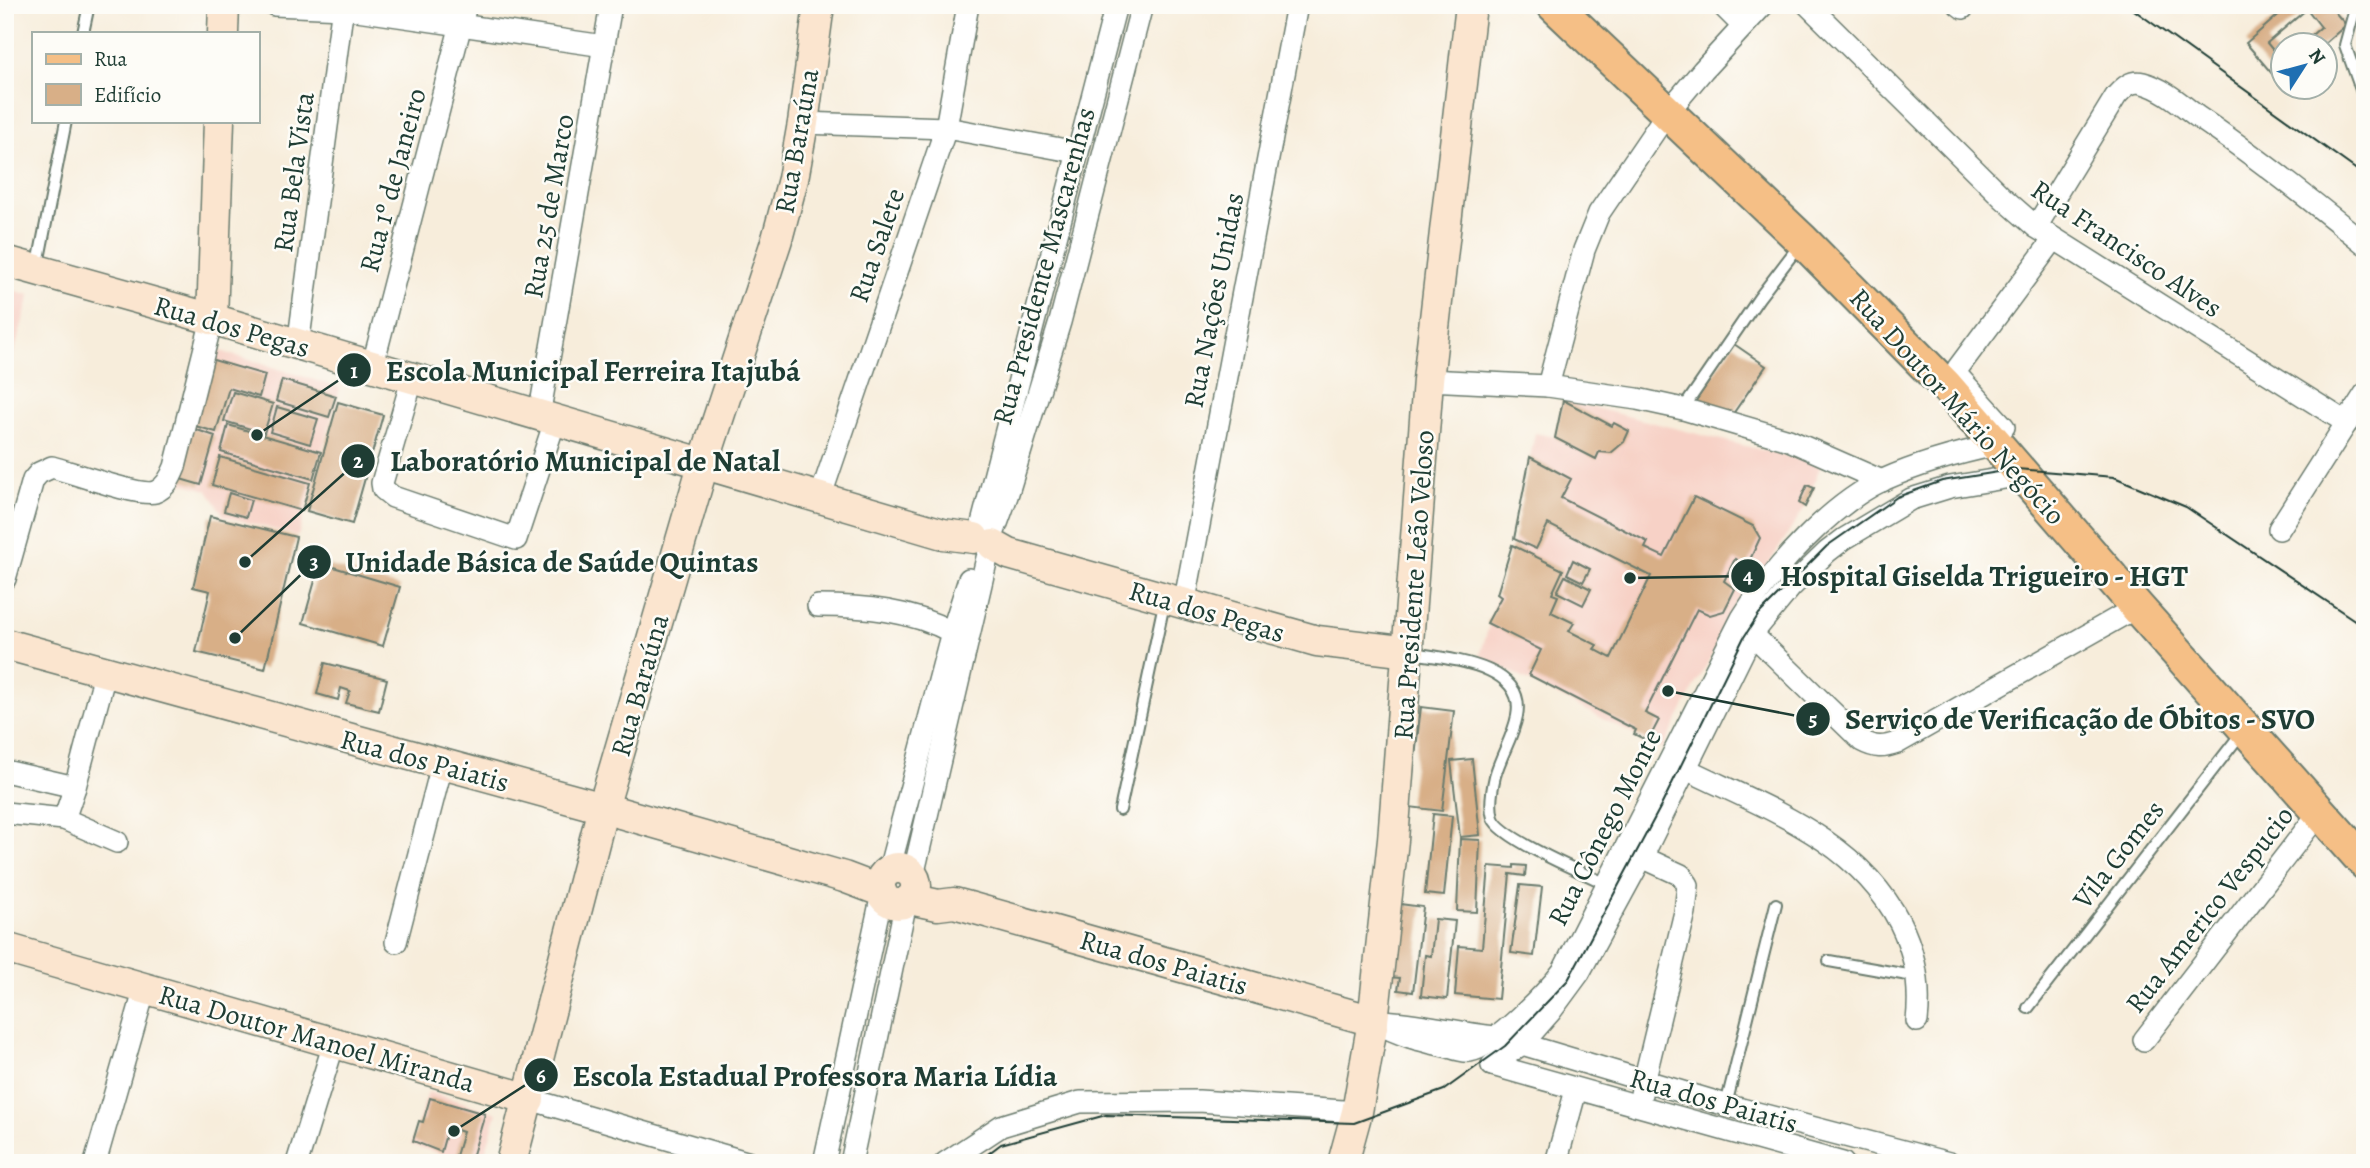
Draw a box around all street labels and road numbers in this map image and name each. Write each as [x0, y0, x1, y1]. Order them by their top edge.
street label: Rua Baraúna [766, 66, 828, 217]
street label: Rua 1º de Janeiro [350, 84, 436, 277]
street label: Rua Bela Vista [264, 89, 324, 255]
street label: Rua Presidente Mascarenhas [983, 103, 1105, 429]
street label: Rua 25 de Marco [514, 111, 584, 301]
street label: Rua Francisco Alves [2023, 171, 2230, 327]
street label: Rua Salete [840, 183, 914, 308]
street label: Rua Nações Unidas [1174, 189, 1253, 411]
street label: Rua Doutor Mário Negócio [1841, 280, 2074, 533]
street label: Rua dos Pegas [149, 287, 314, 367]
street label: Rua Presidente Leão Veloso [1384, 429, 1444, 741]
street label: Rua dos Pegas [1124, 572, 1289, 652]
street label: Rua Baraúna [601, 609, 678, 761]
street label: Rua dos Paiatis [336, 720, 513, 802]
street label: Rua Cônego Monte [1539, 722, 1671, 932]
street label: Vila Gomes [2064, 792, 2173, 918]
street label: Rua Americo Vespucio [2117, 798, 2303, 1021]
street label: Rua dos Paiatis [1075, 921, 1252, 1005]
street label: Rua Doutor Manoel Miranda [154, 976, 479, 1102]
street label: Rua dos Paiatis [1625, 1059, 1802, 1143]

